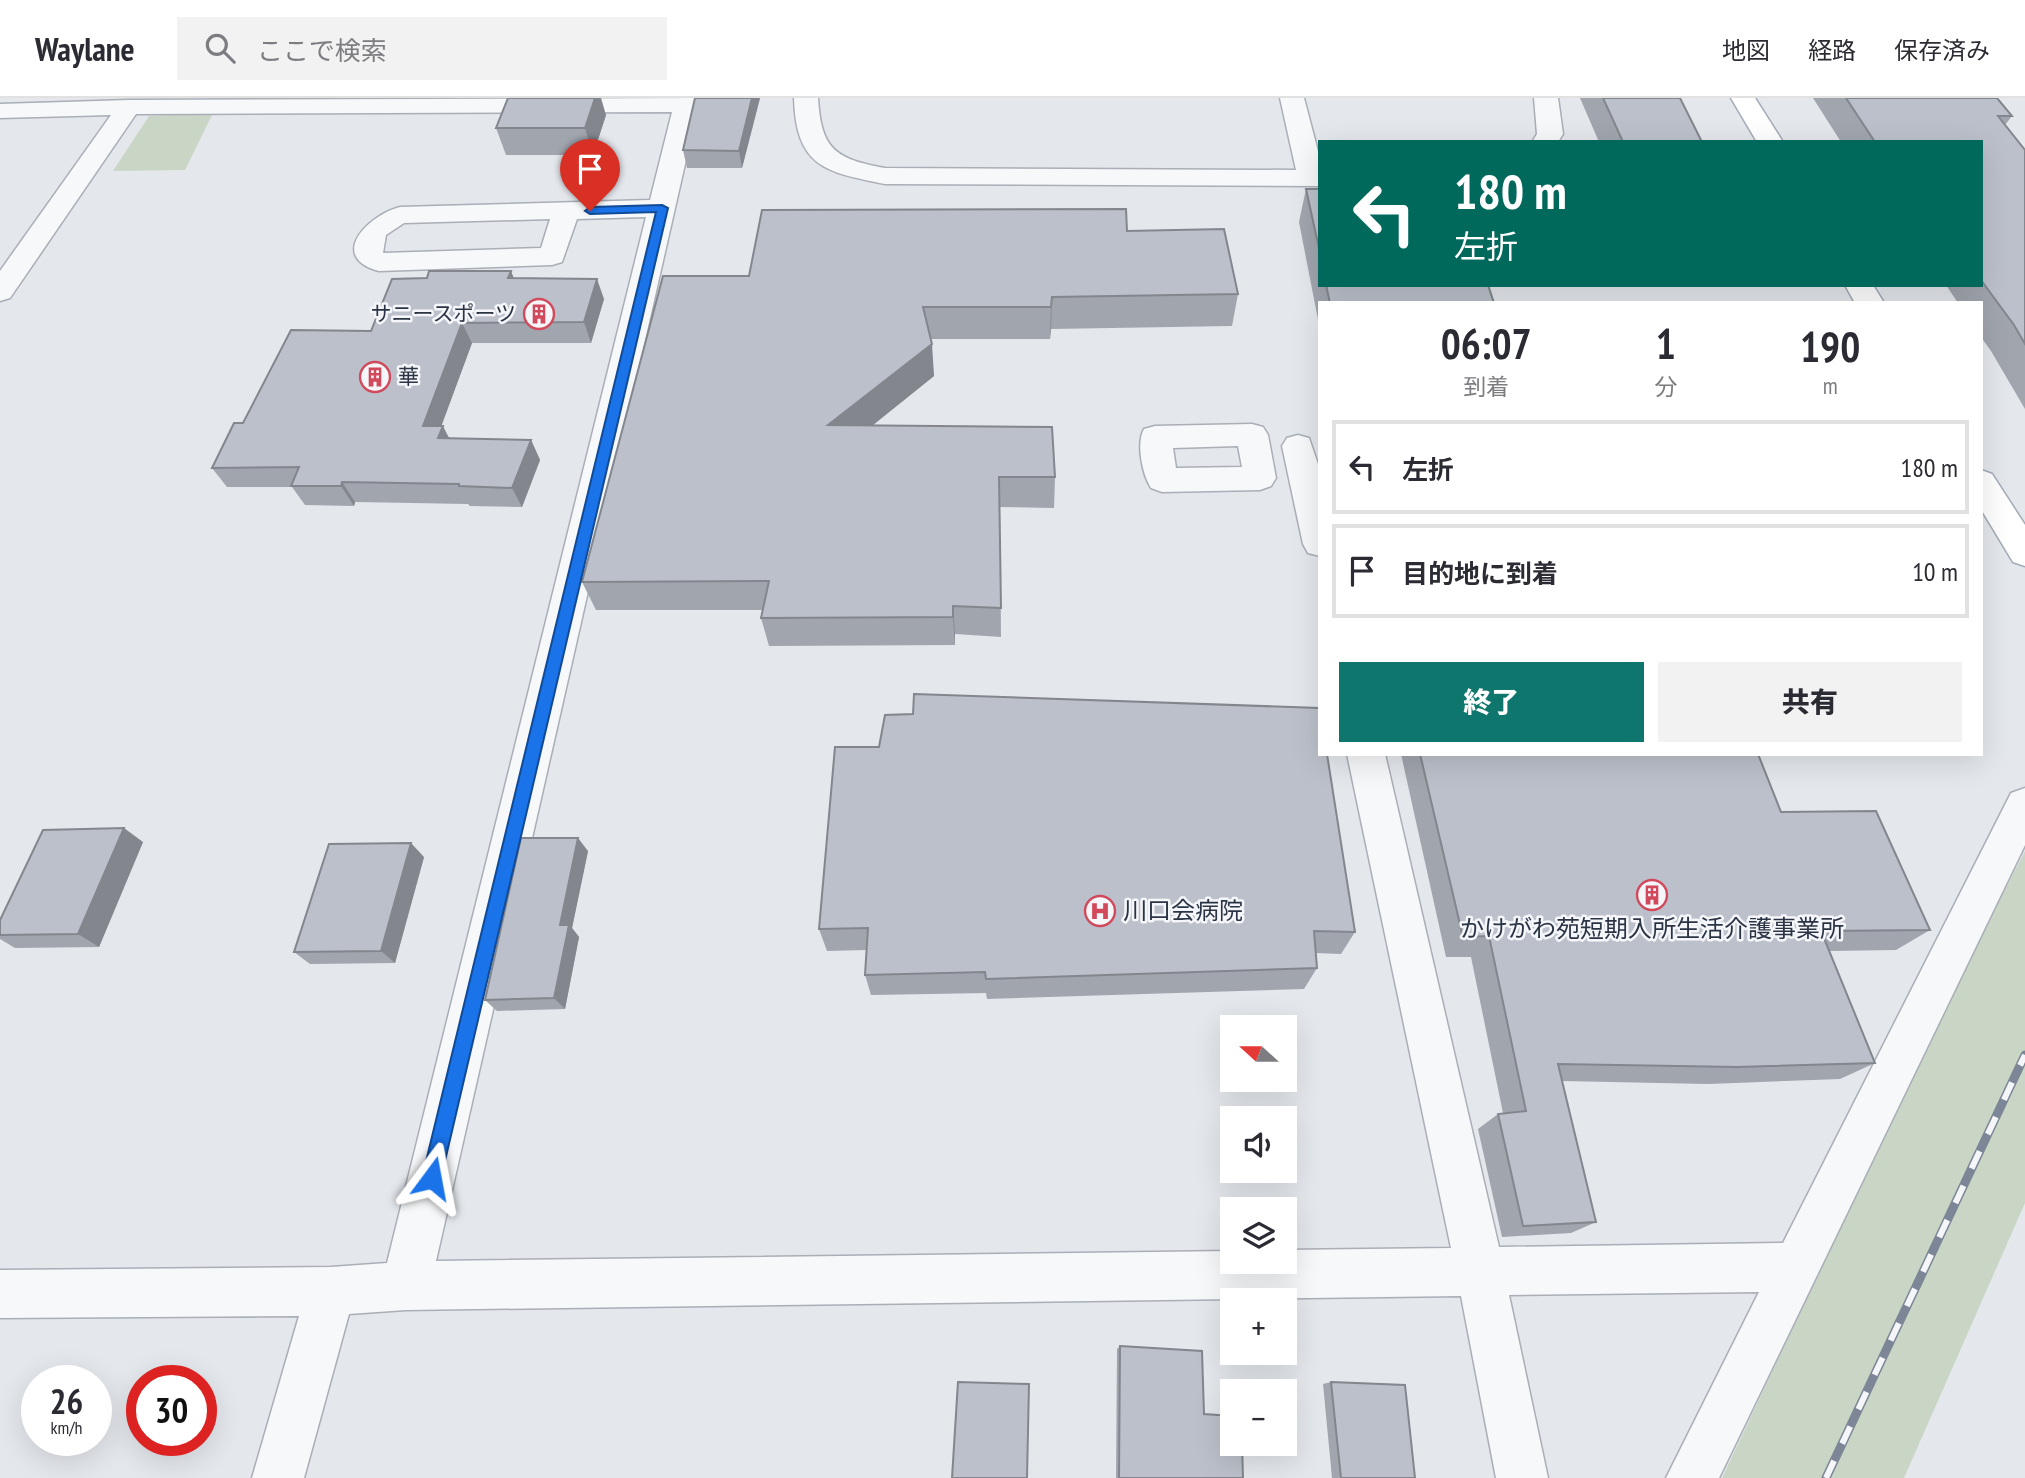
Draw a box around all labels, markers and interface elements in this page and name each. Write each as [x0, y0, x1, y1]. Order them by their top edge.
search box [177, 17, 667, 80]
text: Waylane [35, 27, 135, 70]
icon: search [201, 29, 239, 67]
text: ここで検索 [257, 34, 387, 67]
text: 地図 [1722, 35, 1770, 66]
text: 経路 [1808, 35, 1856, 66]
text: 保存済み [1894, 35, 1990, 66]
pin [560, 139, 620, 211]
icon: arrive [571, 150, 609, 188]
text: 180 m [1454, 159, 1567, 223]
icon: left [1339, 168, 1430, 259]
text: 左折 [1454, 225, 1518, 267]
building icon: サニースポーツ [522, 297, 556, 331]
place label: サニースポーツ [370, 300, 516, 327]
text: 06:07 [1441, 316, 1532, 371]
text: 1 [1656, 316, 1676, 371]
text: 190 [1800, 319, 1860, 374]
building icon: 華 [358, 360, 392, 394]
place label: 華 [398, 363, 419, 390]
text: m [1823, 371, 1838, 400]
text: 到着 [1463, 372, 1509, 401]
text: 分 [1654, 372, 1677, 401]
icon: left [1343, 448, 1381, 486]
text: 180 m [1900, 451, 1958, 484]
text: 左折 [1402, 453, 1454, 486]
icon: arrive [1343, 552, 1381, 590]
text: 10 m [1912, 555, 1958, 588]
text: 目的地に到着 [1402, 557, 1558, 590]
button: 終了 [1339, 662, 1644, 742]
button: 共有 [1658, 662, 1962, 742]
building icon: かけがわ苑短期入所生活介護事業所 [1635, 878, 1669, 912]
hospital icon: 川口会病院 [1083, 894, 1117, 928]
place label: 川口会病院 [1123, 895, 1243, 926]
place label: かけがわ苑短期入所生活介護事業所 [1460, 913, 1844, 944]
north arrow [1220, 1015, 1297, 1092]
map controls [1220, 1015, 1297, 1456]
button: sound [1220, 1106, 1297, 1183]
position arrow [395, 1141, 469, 1215]
button: layers [1220, 1197, 1297, 1274]
button: + [1220, 1288, 1297, 1365]
speed limit sign: 30 [126, 1365, 217, 1456]
text: 26 [50, 1378, 83, 1424]
button: − [1220, 1379, 1297, 1456]
text: km/h [51, 1416, 82, 1439]

